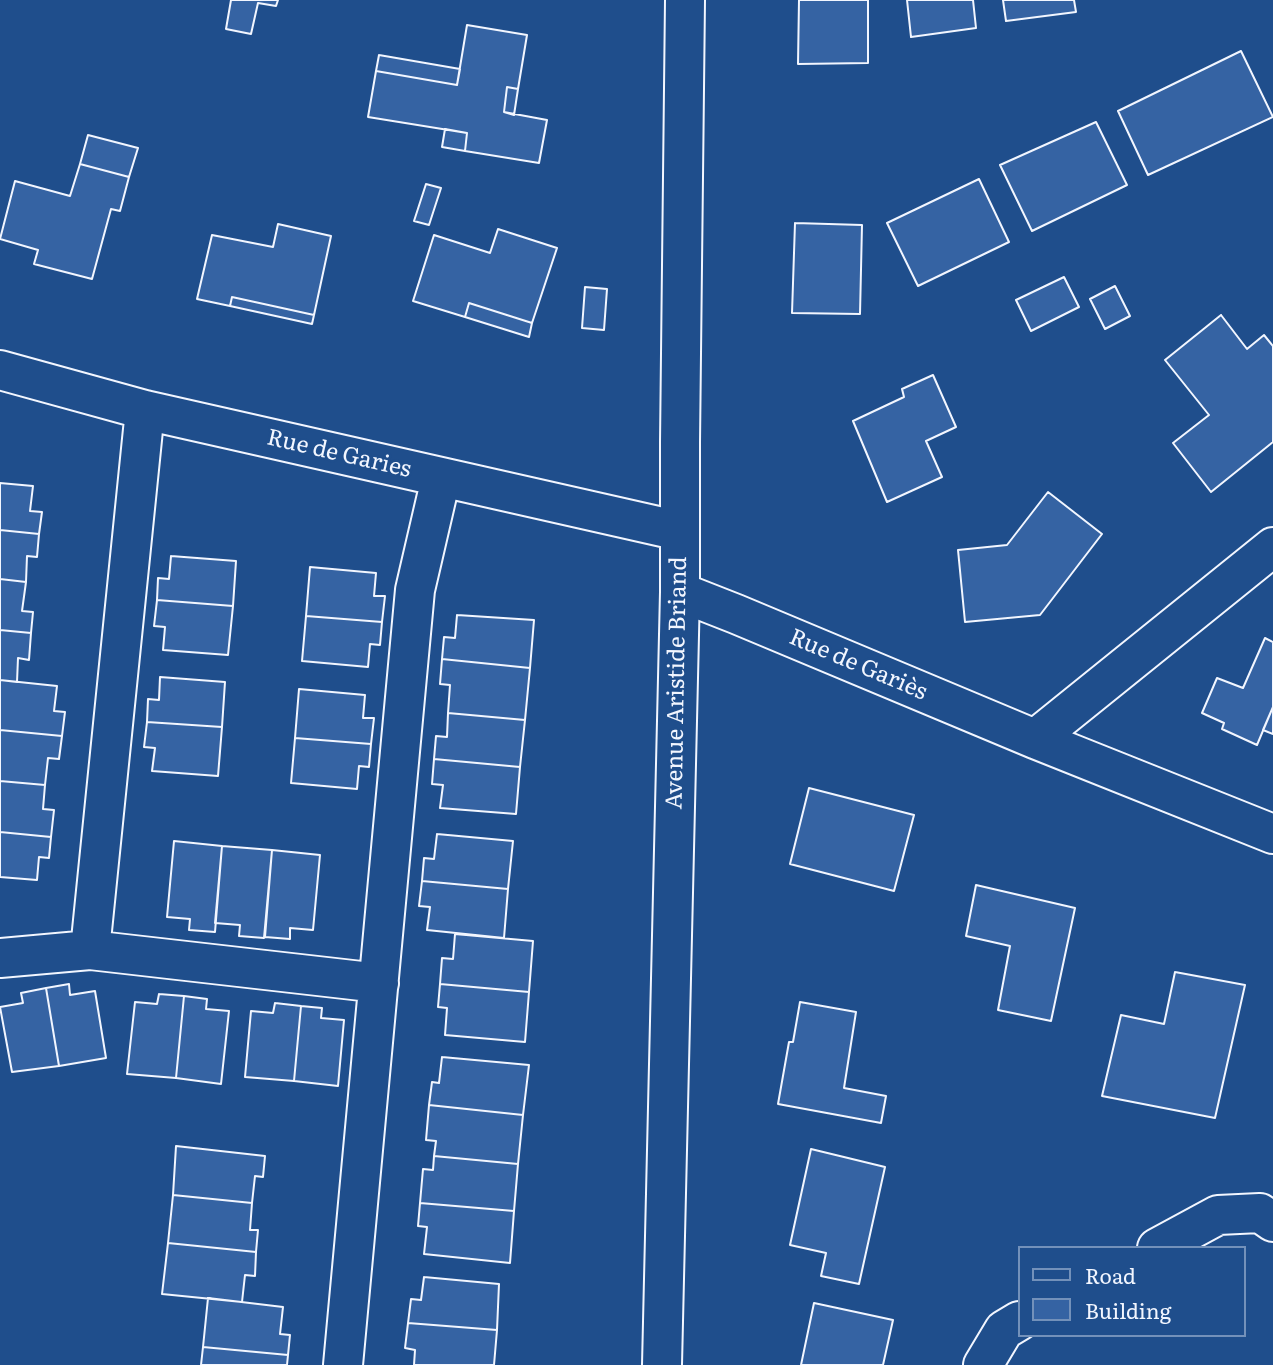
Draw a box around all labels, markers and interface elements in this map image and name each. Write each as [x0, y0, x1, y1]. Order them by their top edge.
street label: Rue de Garies [264, 424, 414, 484]
street label: Avenue Aristide Briand [661, 556, 693, 810]
street label: Rue de Gariès [785, 624, 931, 706]
legend [1018, 1246, 1245, 1337]
text: Road [1085, 1259, 1136, 1290]
text: Building [1085, 1294, 1171, 1325]

